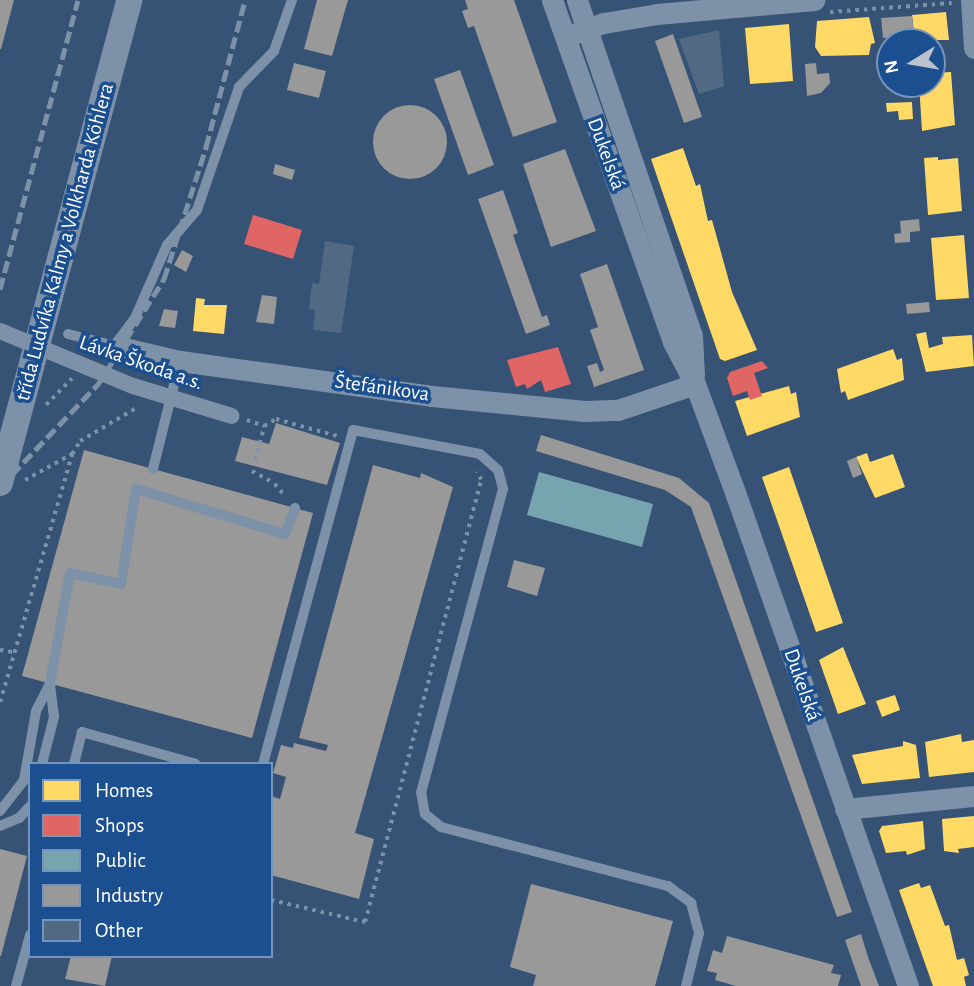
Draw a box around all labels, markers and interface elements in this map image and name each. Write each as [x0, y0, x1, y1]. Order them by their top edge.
north arrow [876, 28, 946, 98]
text: N [881, 58, 902, 75]
street label: třída Ludvíka Kalmy a Volkharda Köhlera [10, 80, 120, 404]
street label: Dukelská [581, 114, 631, 194]
street label: Lávka Škoda a.s. [76, 330, 206, 396]
street label: Štefánikova [333, 369, 431, 407]
street label: Dukelská [778, 645, 826, 725]
legend [28, 762, 273, 958]
text: Homes [95, 780, 153, 801]
text: Shops [95, 815, 144, 836]
text: Public [95, 850, 145, 871]
text: Industry [95, 885, 163, 906]
text: Other [95, 920, 142, 941]

